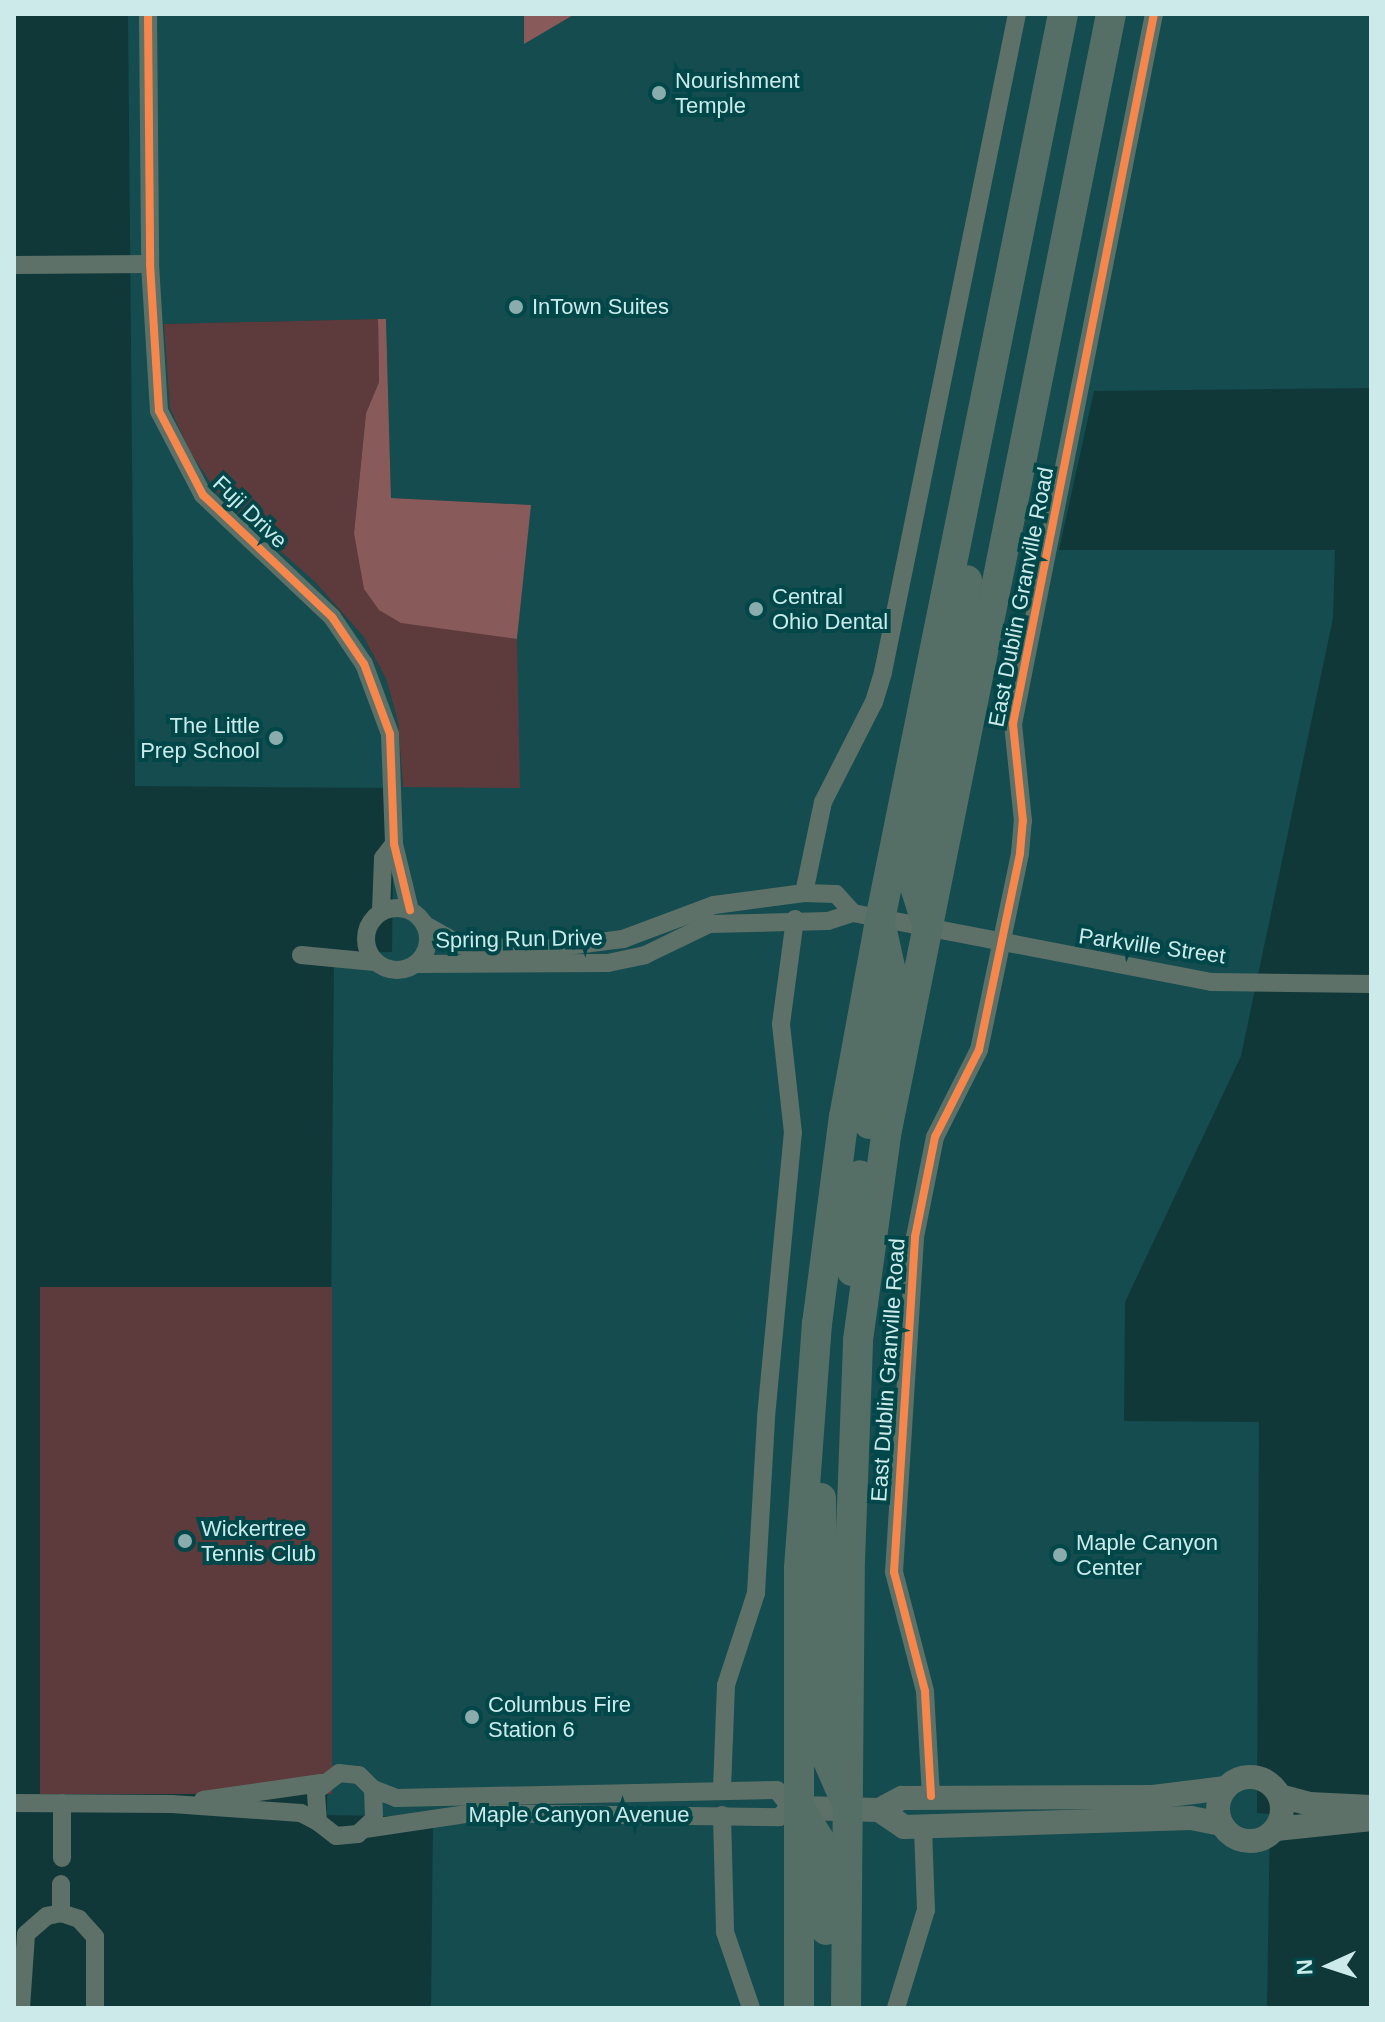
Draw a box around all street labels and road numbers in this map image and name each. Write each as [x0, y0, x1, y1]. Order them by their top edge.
street label: East Dublin Granville Road [983, 465, 1059, 729]
street label: Fuji Drive [207, 470, 293, 554]
street label: Parkville Street [1077, 923, 1227, 969]
street label: Spring Run Drive [435, 924, 603, 954]
street label: East Dublin Granville Road [866, 1237, 910, 1503]
street label: Maple Canyon Avenue [468, 1802, 690, 1828]

